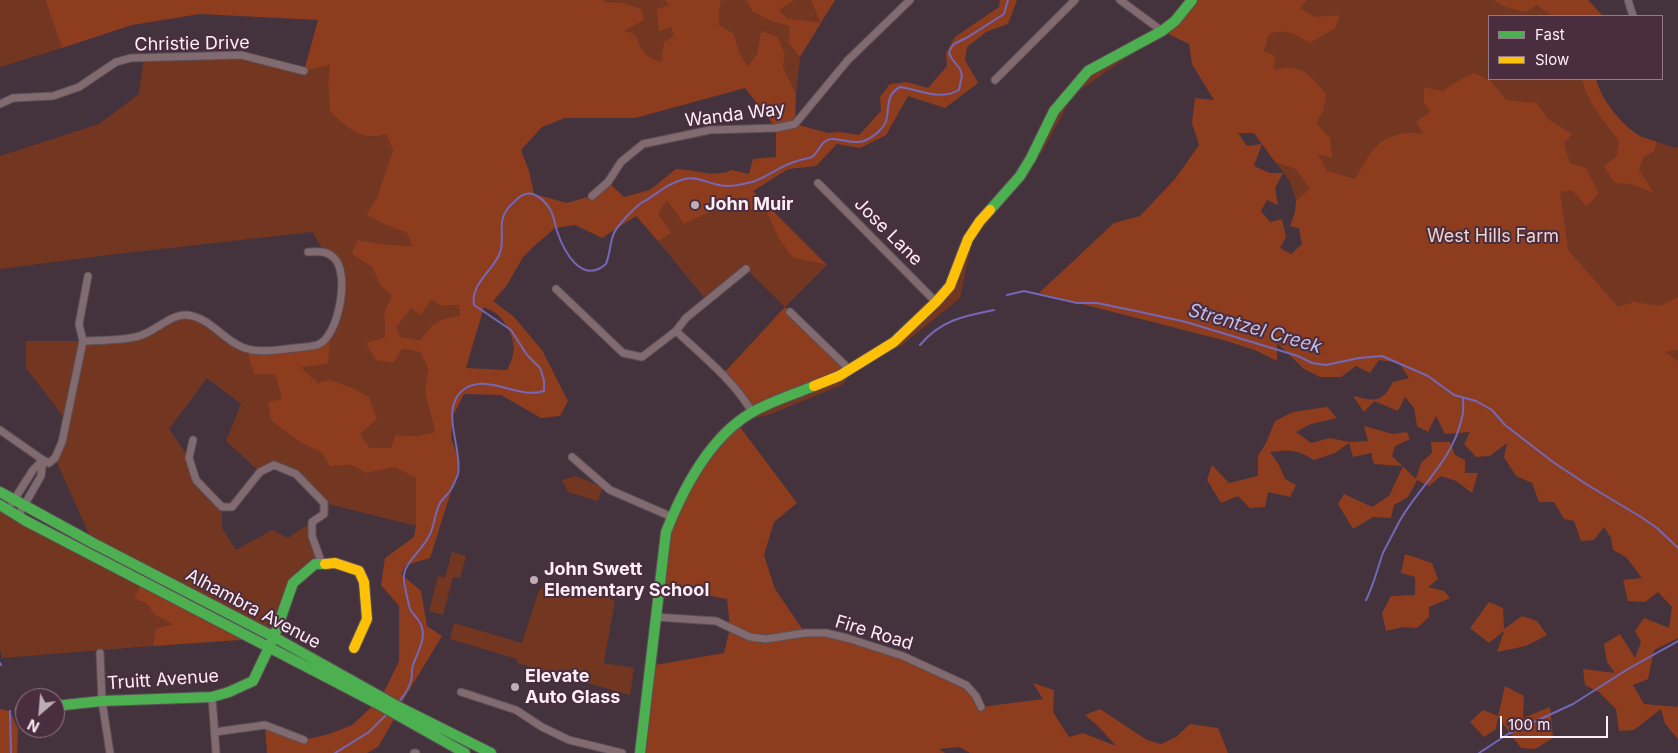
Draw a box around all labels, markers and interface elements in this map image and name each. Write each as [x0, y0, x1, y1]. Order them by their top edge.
legend [1488, 15, 1663, 80]
text: Fast [1535, 25, 1565, 44]
street label: Christie Drive [134, 32, 250, 56]
text: Slow [1535, 50, 1569, 69]
street label: Wanda Way [684, 98, 786, 132]
street label: Jose Lane [849, 193, 927, 271]
place label: John Muir [705, 194, 793, 216]
marker: John Muir [689, 199, 701, 211]
park label: West Hills Farm [1427, 226, 1559, 248]
water label: Strentzel Creek [1186, 299, 1324, 359]
place label: John Swett Elementary School [544, 559, 709, 602]
street label: Alhambra Avenue [182, 564, 324, 654]
marker: John Swett Elementary School [528, 574, 540, 586]
street label: Fire Road [832, 611, 916, 655]
street label: Truitt Avenue [106, 665, 220, 695]
place label: Elevate Auto Glass [525, 666, 620, 709]
marker: Elevate Auto Glass [509, 681, 521, 693]
north arrow [15, 688, 65, 738]
scale bar [1503, 706, 1610, 738]
text: 100 m [1508, 715, 1550, 734]
text: N [25, 716, 42, 736]

